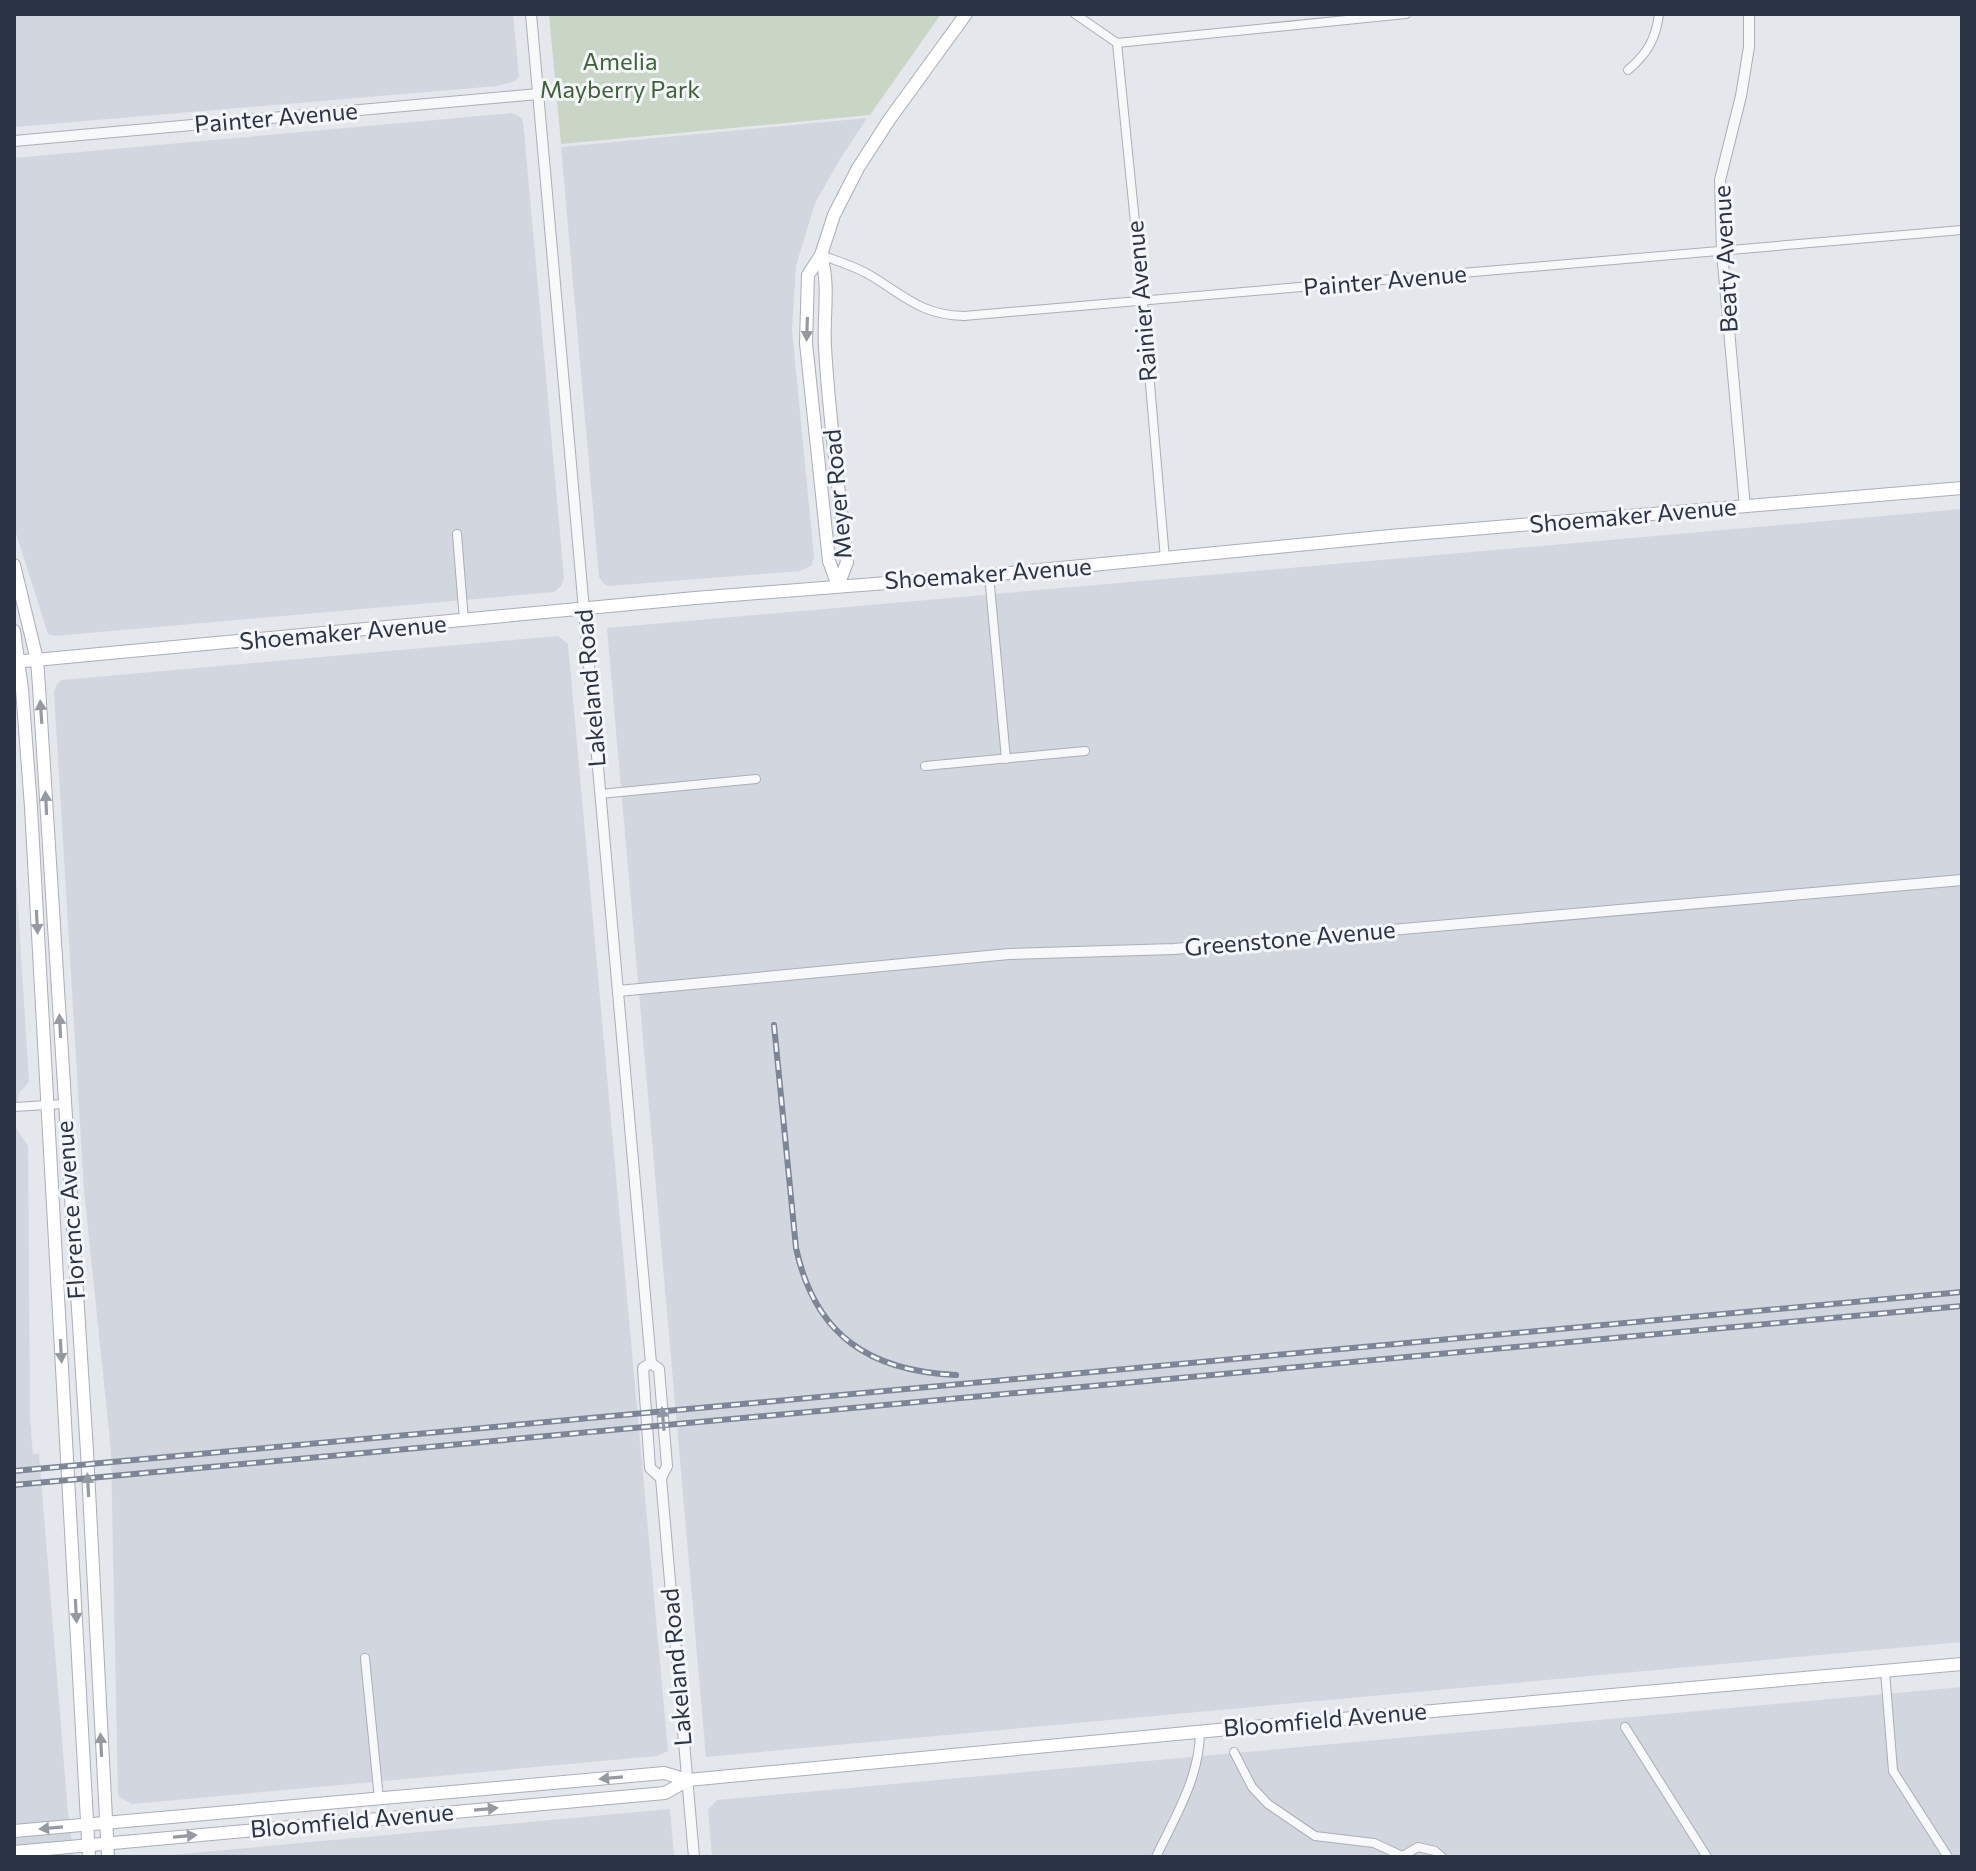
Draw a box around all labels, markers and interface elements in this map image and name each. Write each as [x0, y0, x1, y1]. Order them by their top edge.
park label: Amelia Mayberry Park [540, 46, 700, 103]
street label: Painter Avenue [193, 95, 359, 138]
street label: Beaty Avenue [1706, 185, 1743, 334]
street label: Rainier Avenue [1119, 219, 1162, 383]
street label: Painter Avenue [1302, 258, 1468, 301]
one-way arrow [800, 317, 813, 342]
street label: Meyer Road [816, 428, 857, 560]
street label: Shoemaker Avenue [1528, 491, 1738, 538]
street label: Shoemaker Avenue [883, 551, 1092, 594]
street label: Shoemaker Avenue [238, 608, 448, 655]
street label: Lakeland Road [568, 608, 611, 768]
one-way arrow [34, 699, 47, 724]
one-way arrow [40, 790, 53, 815]
one-way arrow [31, 910, 44, 935]
street label: Greenstone Avenue [1183, 914, 1397, 961]
one-way arrow [53, 1013, 66, 1038]
street label: Florence Avenue [49, 1120, 90, 1300]
one-way arrow [55, 1339, 68, 1364]
one-way arrow [657, 1406, 670, 1431]
one-way arrow [82, 1472, 95, 1497]
street label: Lakeland Road [654, 1587, 697, 1747]
one-way arrow [69, 1599, 82, 1624]
street label: Bloomfield Avenue [1222, 1695, 1428, 1742]
one-way arrow [95, 1732, 108, 1757]
one-way arrow [598, 1772, 623, 1785]
street label: Bloomfield Avenue [249, 1796, 455, 1843]
one-way arrow [474, 1803, 499, 1816]
one-way arrow [38, 1822, 63, 1835]
one-way arrow [173, 1830, 198, 1843]

